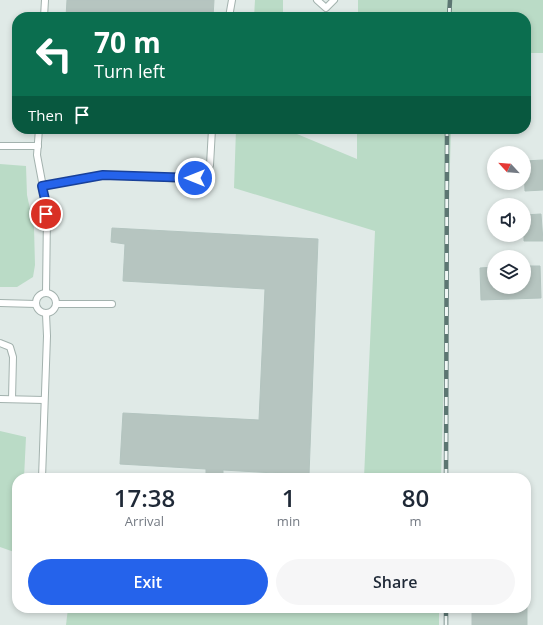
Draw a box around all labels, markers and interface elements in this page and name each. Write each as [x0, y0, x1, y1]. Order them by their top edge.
text: 70 m [94, 23, 161, 61]
icon: left [28, 28, 80, 80]
text: Turn left [94, 59, 165, 83]
icon: arrive [71, 104, 93, 126]
text: Then [28, 105, 63, 125]
north arrow [487, 146, 531, 190]
map controls [487, 146, 531, 294]
position arrow [174, 157, 216, 199]
pin [29, 197, 63, 231]
button: sound [487, 198, 531, 242]
icon: arrive [35, 203, 57, 225]
button: layers [487, 250, 531, 294]
text: 17:38 [114, 481, 175, 514]
text: 1 [282, 481, 295, 514]
text: 80 [402, 481, 429, 514]
text: Arrival [125, 512, 164, 530]
text: min [277, 512, 300, 530]
text: m [410, 512, 422, 530]
button: Exit [28, 559, 268, 605]
button: Share [276, 559, 515, 605]

